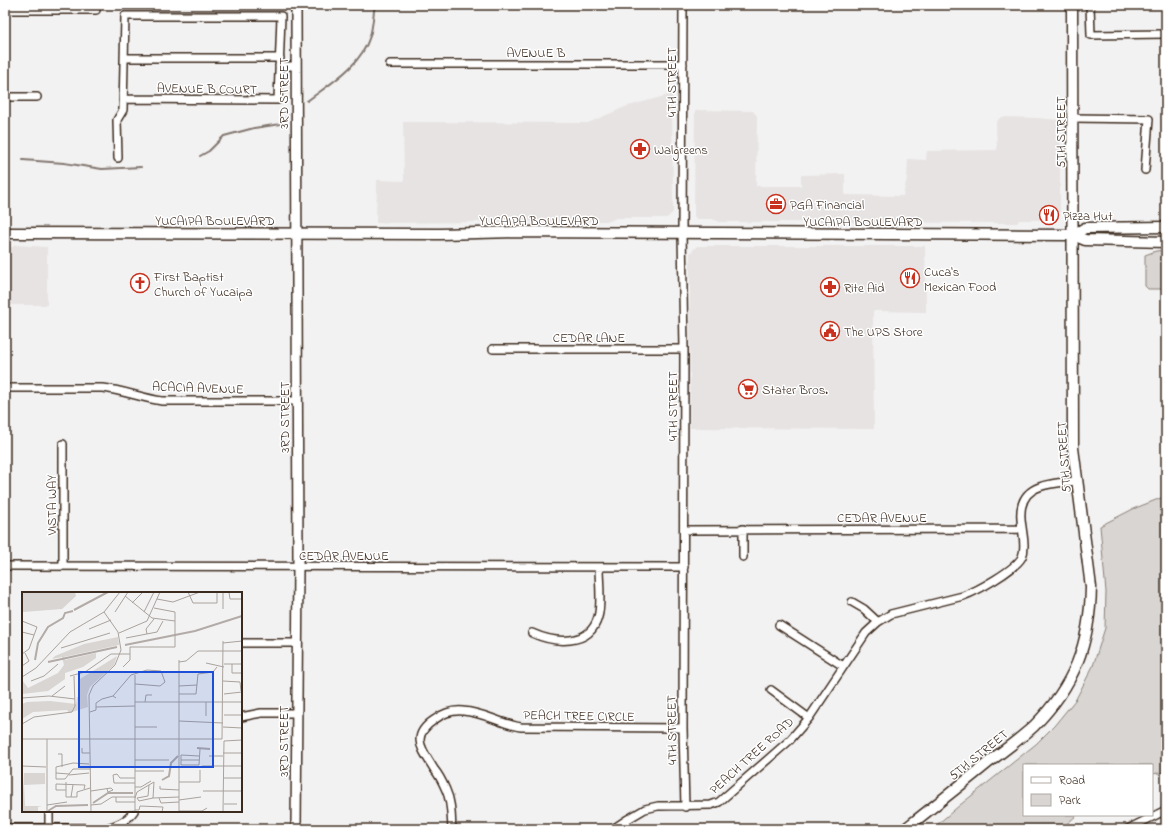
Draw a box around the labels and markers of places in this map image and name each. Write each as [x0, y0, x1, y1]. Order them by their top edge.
pharmacy icon: Walgreens [629, 138, 651, 160]
place label: Walgreens [654, 141, 708, 161]
office icon: PGA Financial [765, 193, 787, 215]
place label: PGA Financial [790, 196, 864, 215]
restaurant icon: Pizza Hut [1038, 204, 1060, 226]
place label: Pizza Hut [1063, 207, 1113, 226]
place label: Cuca's Mexican Food [924, 263, 997, 297]
restaurant icon: Cuca's Mexican Food [899, 267, 921, 289]
place label: First Baptist Church of Yucaipa [153, 268, 253, 302]
church icon: First Baptist Church of Yucaipa [129, 272, 151, 294]
pharmacy icon: Rite Aid [819, 276, 841, 298]
place label: Rite Aid [844, 279, 885, 298]
public building icon: The UPS Store [819, 320, 841, 342]
place label: The UPS Store [844, 323, 923, 342]
supermarket icon: Stater Bros. [737, 378, 759, 400]
place label: Stater Bros. [762, 381, 828, 400]

